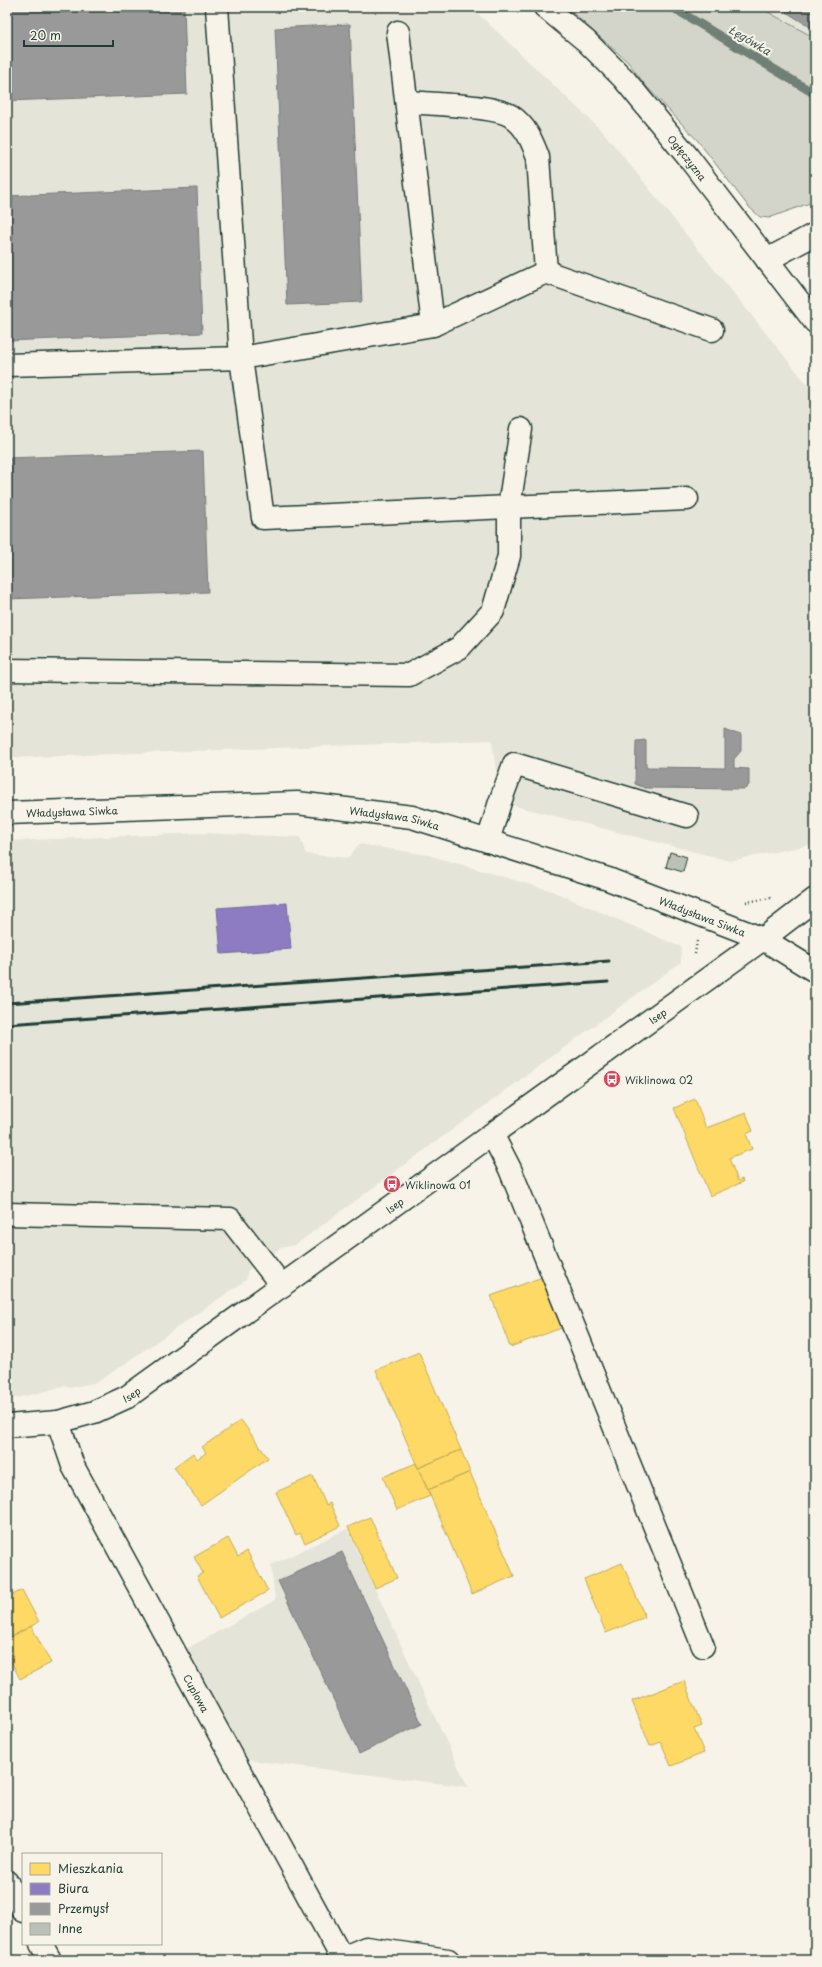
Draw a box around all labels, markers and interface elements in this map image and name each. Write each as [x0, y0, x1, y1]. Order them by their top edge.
water label: Łęgówka [726, 21, 775, 60]
scale bar [24, 22, 113, 48]
text: 20 m [30, 26, 61, 44]
street label: Ogłęczyzna [665, 131, 711, 184]
street label: Władysława Siwka [26, 802, 119, 820]
street label: Władysława Siwka [349, 802, 442, 833]
street label: Władysława Siwka [657, 892, 749, 939]
street label: Isep [645, 1004, 669, 1027]
bus stop icon: Wiklinowa 02 [602, 1069, 622, 1089]
place label: Wiklinowa 02 [625, 1072, 693, 1087]
bus stop icon: Wiklinowa 01 [382, 1174, 402, 1194]
place label: Wiklinowa 01 [405, 1177, 471, 1192]
street label: Isep [382, 1193, 406, 1216]
street label: Isep [120, 1382, 143, 1406]
street label: Cuplowa [180, 1671, 214, 1715]
legend [22, 1853, 162, 1945]
text: Mieszkania [58, 1859, 124, 1877]
text: Biura [58, 1879, 90, 1897]
text: Przemysł [58, 1899, 109, 1917]
text: Inne [58, 1919, 83, 1937]

